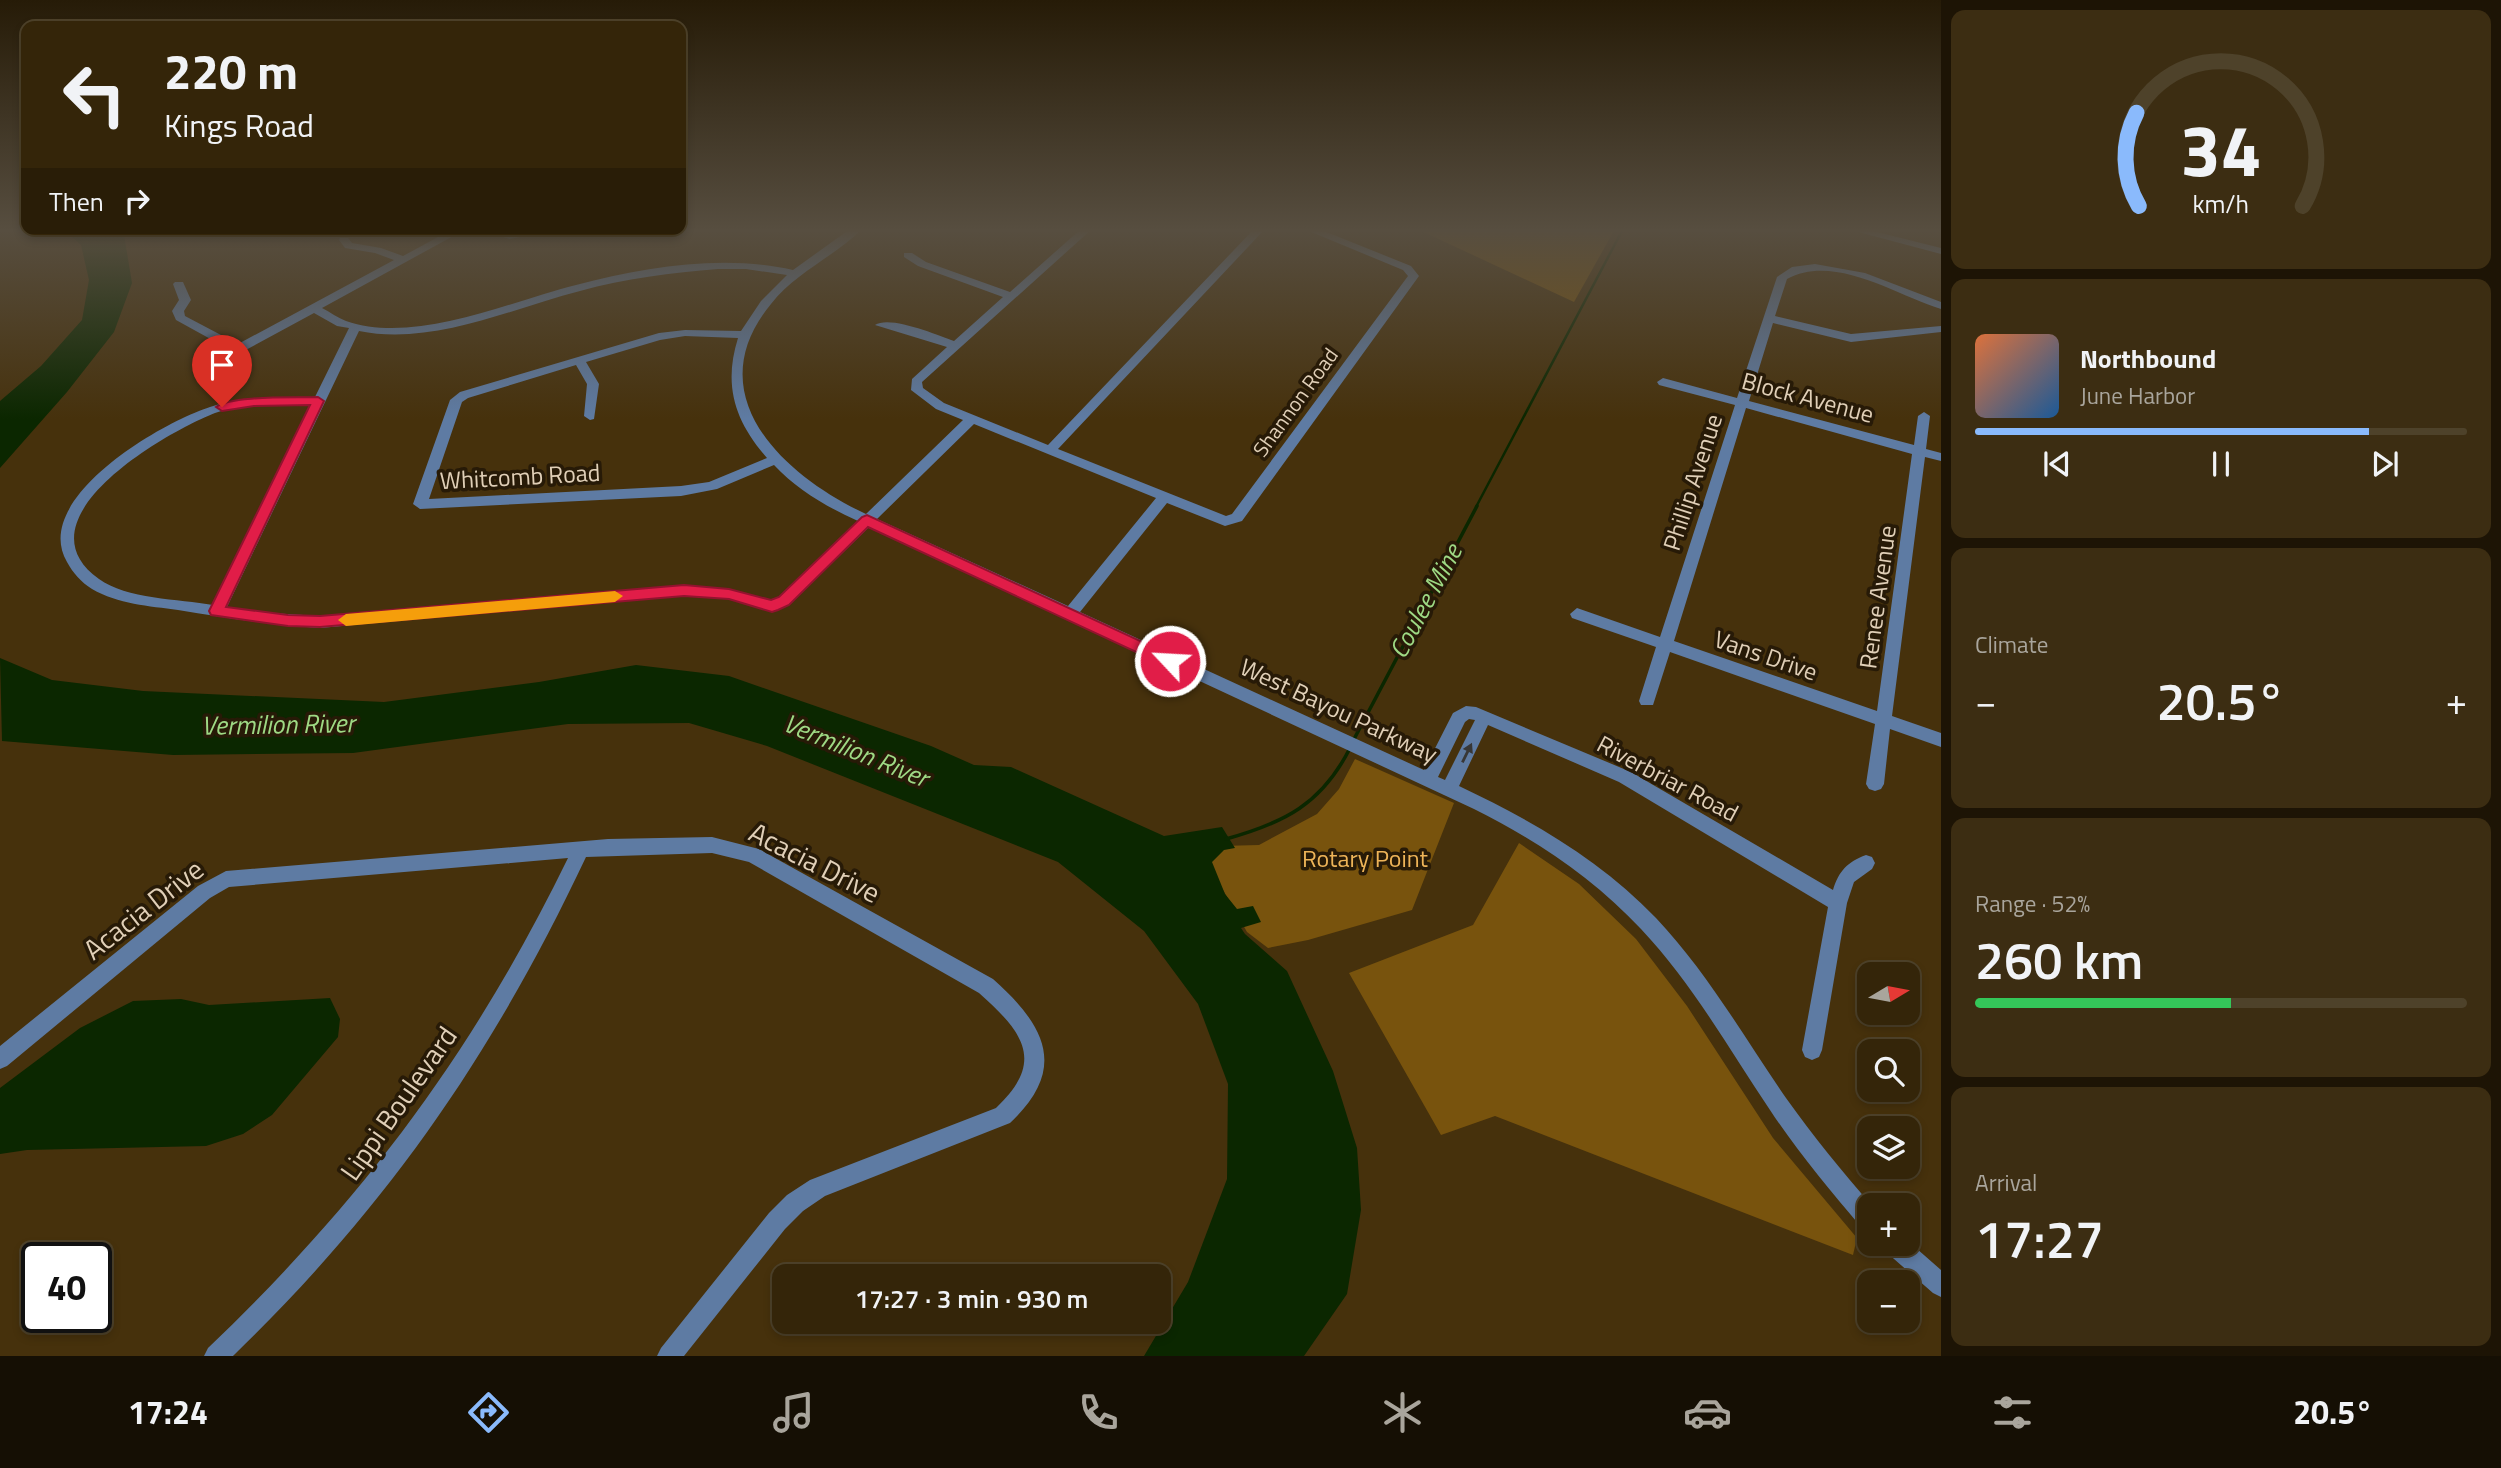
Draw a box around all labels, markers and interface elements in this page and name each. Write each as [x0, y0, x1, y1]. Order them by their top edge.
text: 220 m [164, 33, 298, 108]
icon: left [49, 49, 140, 140]
text: 34 [2180, 94, 2262, 204]
text: Kings Road [164, 101, 314, 149]
text: Then [49, 182, 104, 221]
icon: right [118, 182, 156, 220]
text: km/h [2193, 184, 2249, 222]
pin [192, 335, 252, 407]
text: Northbound [2080, 339, 2216, 378]
street label: Shannon Road [1244, 341, 1346, 463]
icon: arrive [203, 346, 241, 384]
street label: Block Avenue [1738, 362, 1878, 432]
text: June Harbor [2080, 378, 2195, 413]
street label: Phillip Avenue [1653, 409, 1731, 555]
icon: previous [2038, 445, 2076, 483]
icon: pause [2202, 445, 2240, 483]
icon: next [2366, 445, 2404, 483]
street label: Whitcomb Road [439, 454, 601, 498]
street label: Renee Avenue [1849, 523, 1905, 671]
water label: Coulee Mine [1379, 535, 1472, 665]
street label: Vans Drive [1709, 621, 1823, 689]
position arrow [1133, 624, 1207, 698]
text: Climate [1975, 627, 2048, 662]
street label: West Bayou Parkway [1234, 648, 1444, 772]
text: 20.5° [2157, 661, 2285, 740]
text: − [1975, 672, 1996, 730]
text: + [2446, 672, 2467, 730]
water label: Vermilion River [201, 703, 358, 745]
water label: Vermilion River [778, 703, 937, 798]
street label: Riverbriar Road [1591, 726, 1745, 830]
one-way arrow [1461, 743, 1472, 763]
street label: Acacia Drive [742, 810, 888, 914]
park label: Rotary Point [1302, 840, 1429, 876]
street label: Acacia Drive [74, 848, 212, 970]
text: Range · 52% [1975, 886, 2090, 921]
text: 260 km [1975, 920, 2143, 999]
north arrow [1857, 962, 1920, 1026]
map controls [1857, 962, 1920, 1333]
street label: Lippi Boulevard [329, 1017, 467, 1189]
button: search [1857, 1039, 1920, 1102]
button: layers [1857, 1116, 1920, 1179]
text: Arrival [1975, 1165, 2037, 1200]
button: + [1857, 1193, 1920, 1256]
text: 17:27 [1975, 1199, 2104, 1278]
speed limit sign: 40 [21, 1242, 112, 1333]
button: − [1857, 1270, 1920, 1333]
text: 17:27 · 3 min · 930 m [855, 1279, 1088, 1318]
text: 17:24 [128, 1388, 208, 1436]
icon: directions [464, 1388, 513, 1437]
icon: music [769, 1388, 818, 1437]
icon: phone [1074, 1388, 1123, 1437]
icon: climate [1378, 1388, 1427, 1437]
icon: car [1683, 1388, 1732, 1437]
icon: filters [1988, 1388, 2037, 1437]
text: 20.5° [2293, 1388, 2373, 1436]

